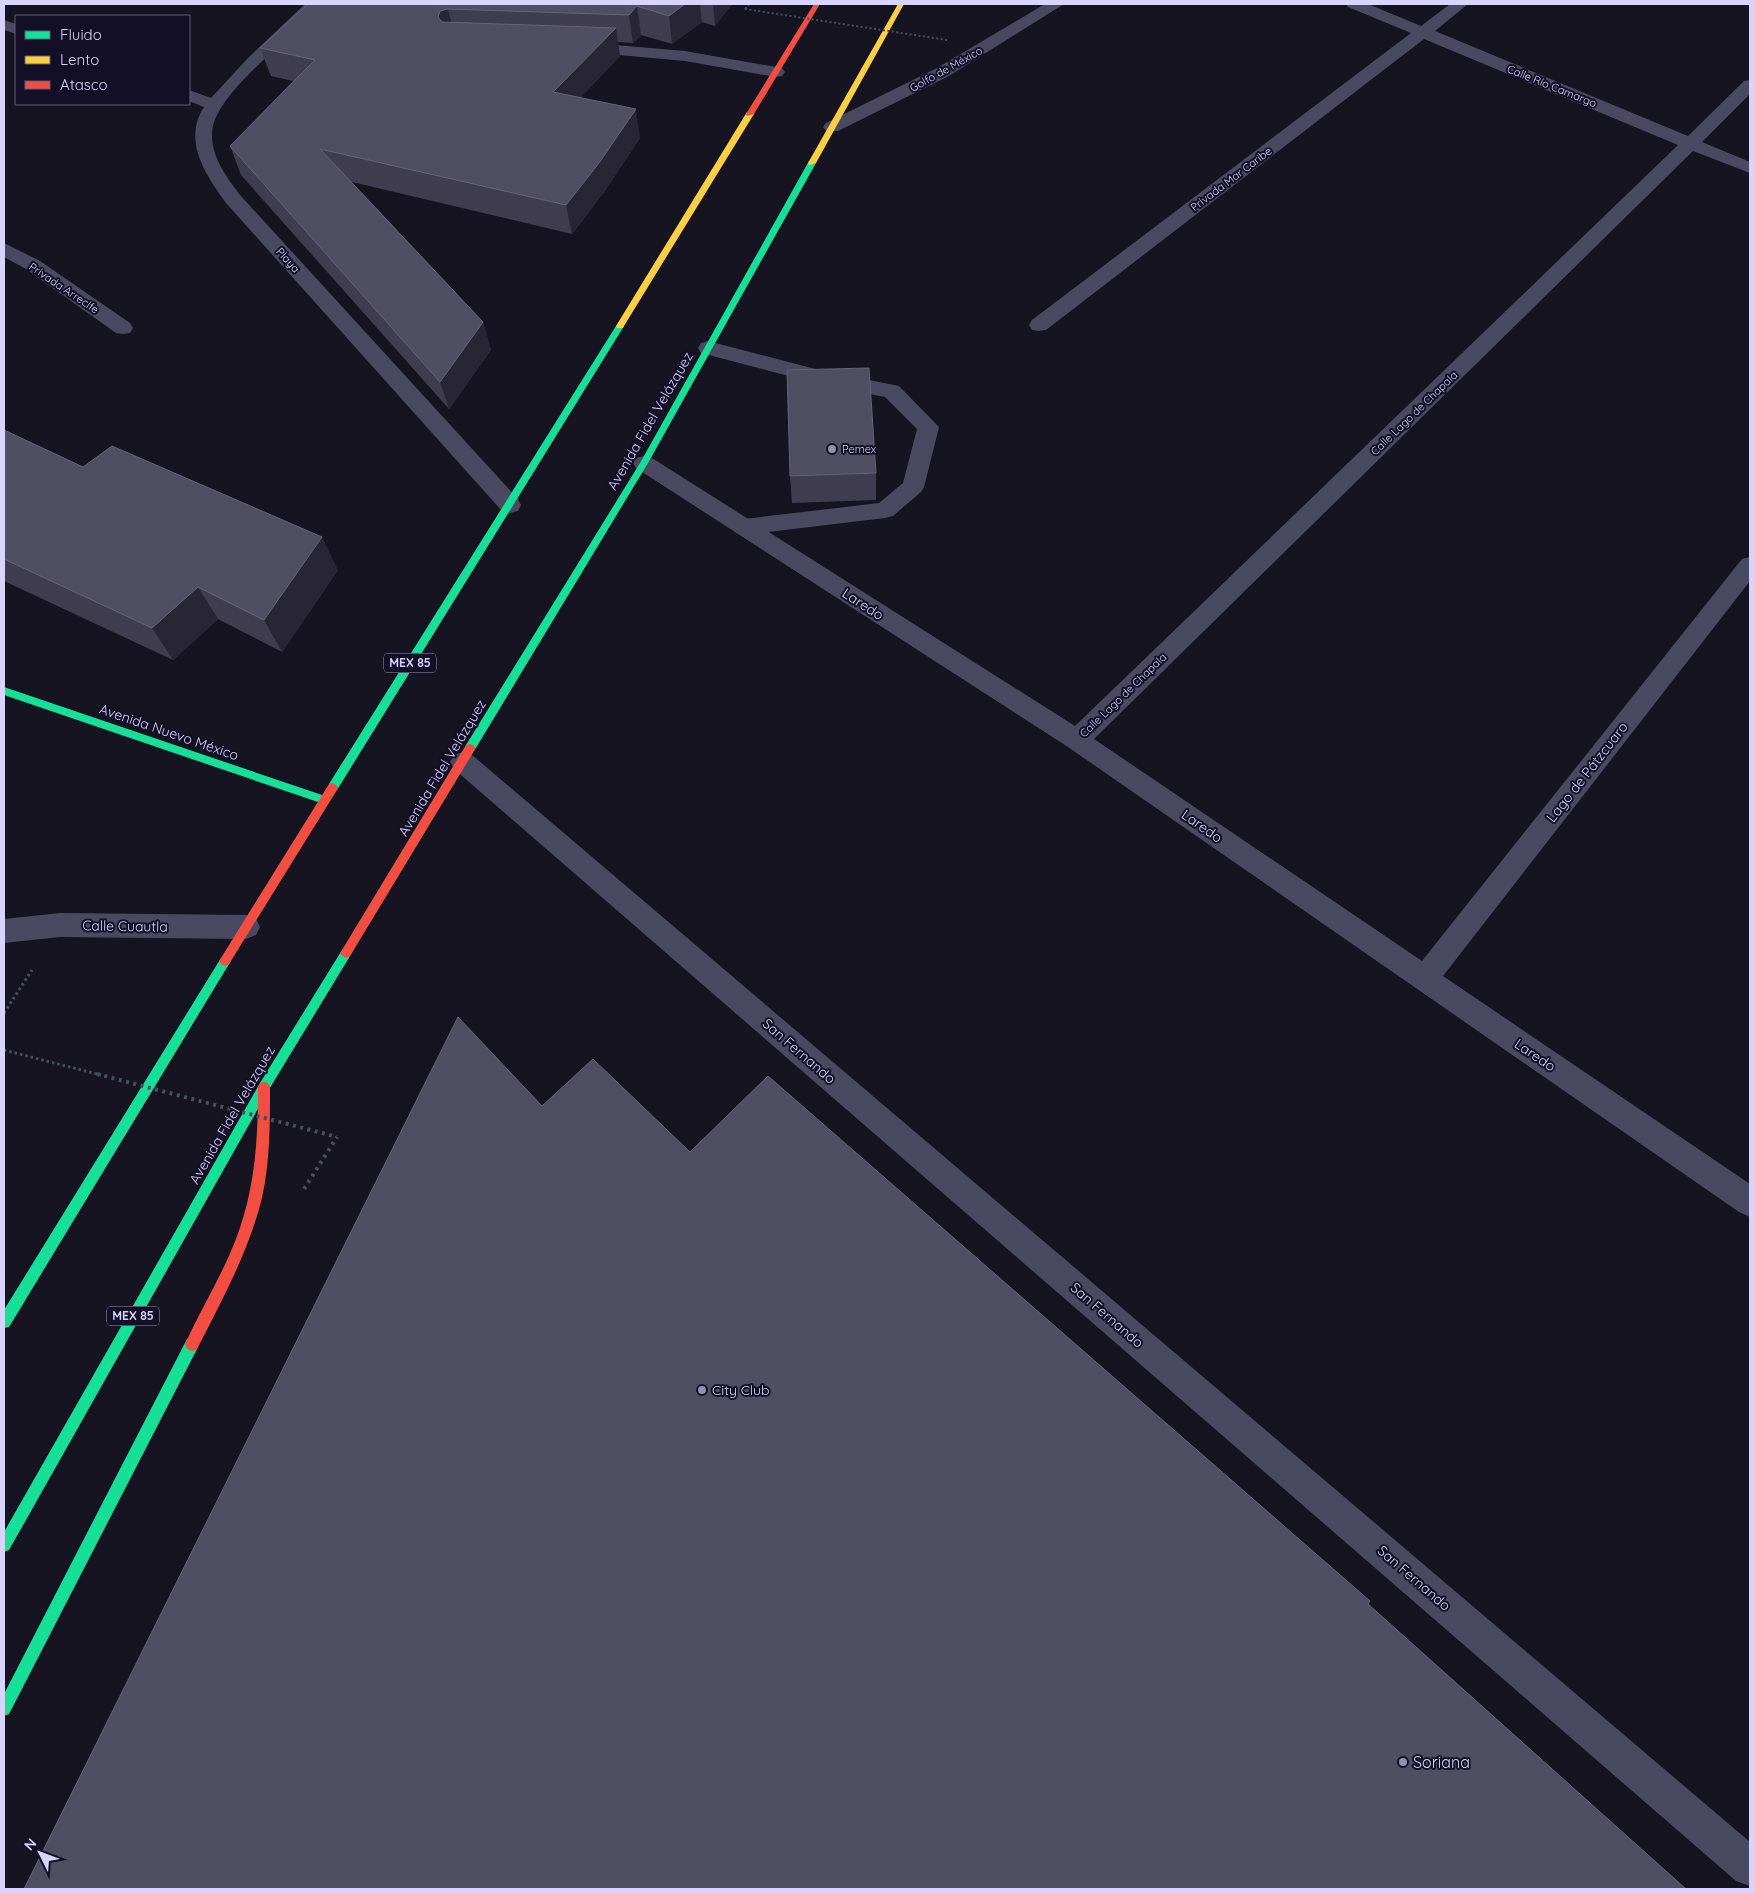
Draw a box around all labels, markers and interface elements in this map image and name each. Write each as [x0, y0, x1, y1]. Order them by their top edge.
legend [15, 15, 190, 105]
text: Fluido [60, 25, 102, 44]
street label: Golfo de México [907, 43, 985, 95]
text: Lento [60, 50, 99, 69]
street label: Calle Río Camargo [1505, 62, 1599, 110]
text: Atasco [60, 75, 108, 94]
street label: Privada Mar Caribe [1188, 144, 1274, 214]
street label: Playa [273, 245, 303, 275]
street label: Privada Arrecife [26, 259, 102, 317]
street label: Avenida Fidel Velázquez [603, 349, 697, 493]
street label: Calle Lago de Chapala [1368, 368, 1460, 458]
place label: Pemex [842, 442, 876, 456]
marker: Pemex [826, 443, 838, 455]
street label: Laredo [839, 584, 887, 624]
street label: Calle Lago de Chapala [1077, 650, 1169, 740]
road number: MEX 85 [384, 654, 436, 672]
street label: Avenida Fidel Velázquez [394, 696, 490, 840]
street label: Avenida Nuevo México [97, 700, 241, 764]
street label: Lago de Pátzcuaro [1542, 718, 1632, 826]
street label: Laredo [1178, 805, 1226, 847]
street label: Calle Cuautla [82, 916, 168, 936]
street label: San Fernando [759, 1014, 839, 1088]
street label: Laredo [1511, 1035, 1559, 1075]
street label: Avenida Fidel Velázquez [185, 1043, 279, 1187]
street label: San Fernando [1067, 1278, 1147, 1352]
road number: MEX 85 [107, 1306, 159, 1325]
place label: City Club [712, 1381, 769, 1399]
marker: City Club [696, 1384, 708, 1396]
street label: San Fernando [1374, 1541, 1454, 1615]
place label: Soriana [1413, 1752, 1470, 1772]
marker: Soriana [1397, 1756, 1409, 1768]
north arrow [15, 1828, 65, 1878]
text: N [20, 1834, 40, 1854]

